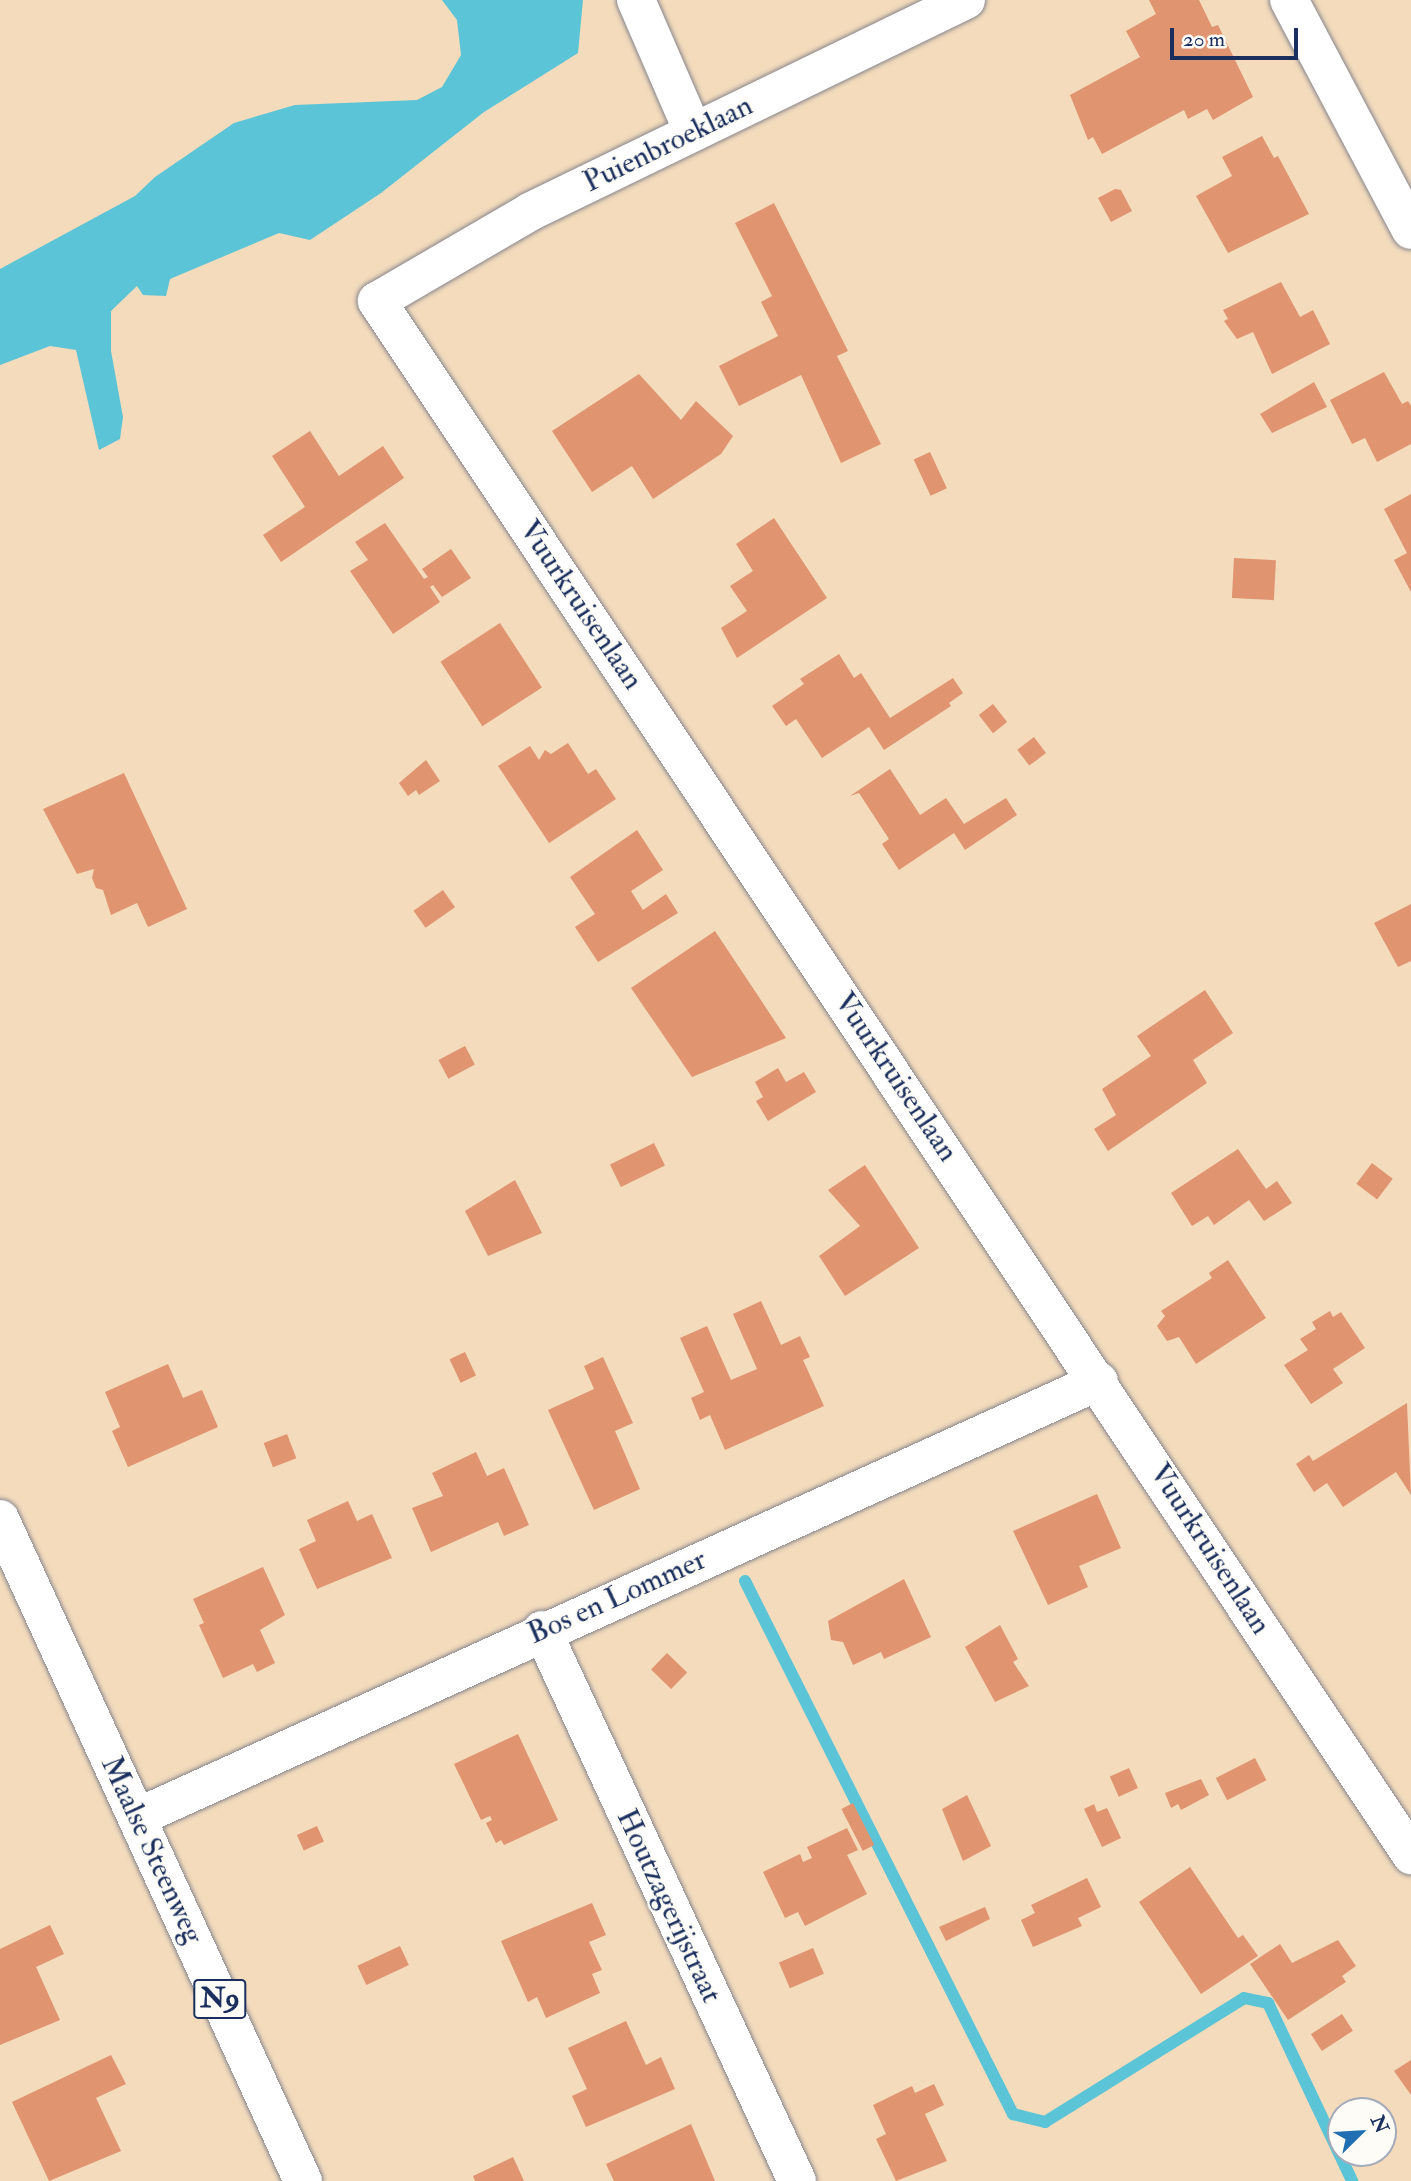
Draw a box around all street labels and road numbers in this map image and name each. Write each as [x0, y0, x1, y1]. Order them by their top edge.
street label: Puienbroeklaan [578, 88, 758, 200]
street label: Vuurkruisenlaan [511, 513, 651, 697]
street label: Vuurkruisenlaan [826, 985, 966, 1169]
street label: Vuurkruisenlaan [1141, 1457, 1279, 1641]
street label: Bos en Lommer [522, 1542, 712, 1652]
street label: Maalse Steenweg [93, 1751, 211, 1949]
street label: Houtzagerijstraat [608, 1803, 730, 2009]
road number: N9 [192, 1974, 248, 2024]

